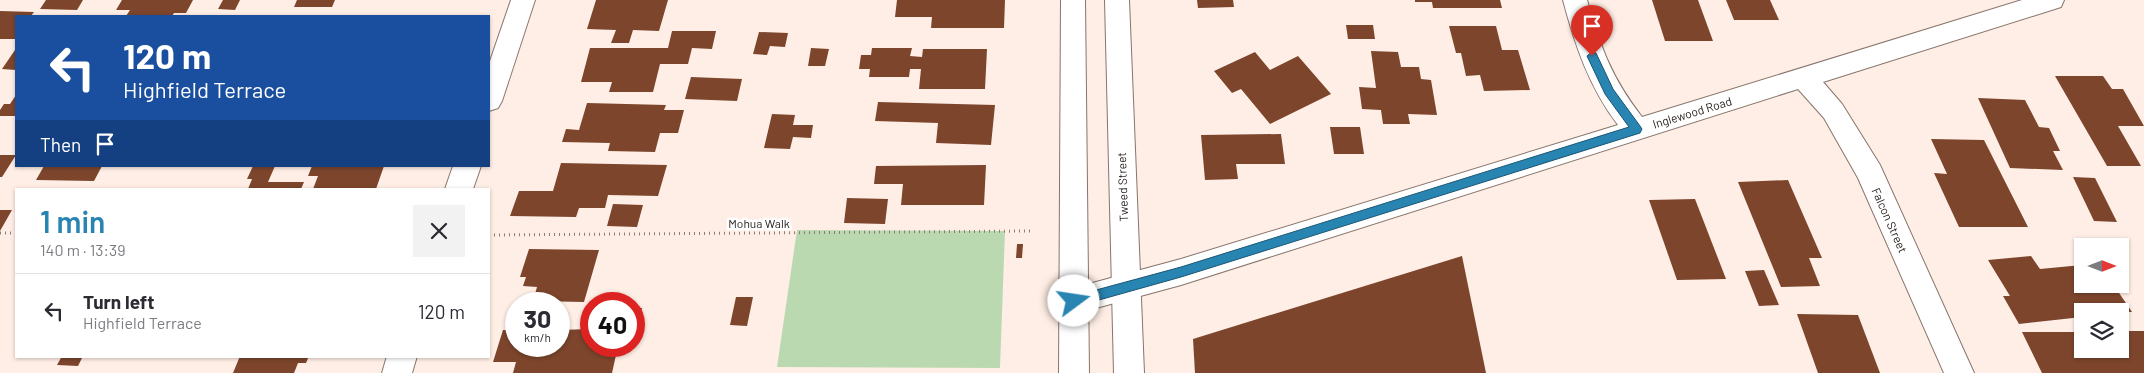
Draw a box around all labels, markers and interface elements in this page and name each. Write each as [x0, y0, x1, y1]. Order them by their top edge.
pin [1571, 5, 1613, 56]
icon: arrive [1578, 12, 1606, 40]
text: 120 m [123, 34, 211, 76]
icon: left [40, 35, 105, 100]
text: Highfield Terrace [123, 76, 286, 102]
street label: Inglewood Road [1651, 93, 1733, 131]
icon: arrive [91, 130, 119, 158]
text: Then [40, 133, 81, 156]
street label: Tweed Street [1114, 152, 1130, 222]
street label: Falcon Street [1869, 185, 1911, 255]
text: 1 min [40, 203, 105, 239]
button: close [413, 205, 465, 257]
street label: Mohua Walk [728, 216, 790, 230]
north arrow [2074, 238, 2129, 292]
map controls [2074, 238, 2129, 358]
text: 140 m · 13:39 [40, 240, 126, 259]
position arrow [1047, 274, 1099, 326]
text: Turn left [83, 290, 154, 313]
speed limit sign: 40 [580, 292, 645, 357]
icon: left [40, 297, 68, 325]
text: 120 m [418, 300, 465, 323]
text: 30 [524, 303, 551, 333]
button: layers [2074, 303, 2129, 358]
text: Highfield Terrace [83, 313, 202, 332]
text: km/h [524, 330, 551, 344]

